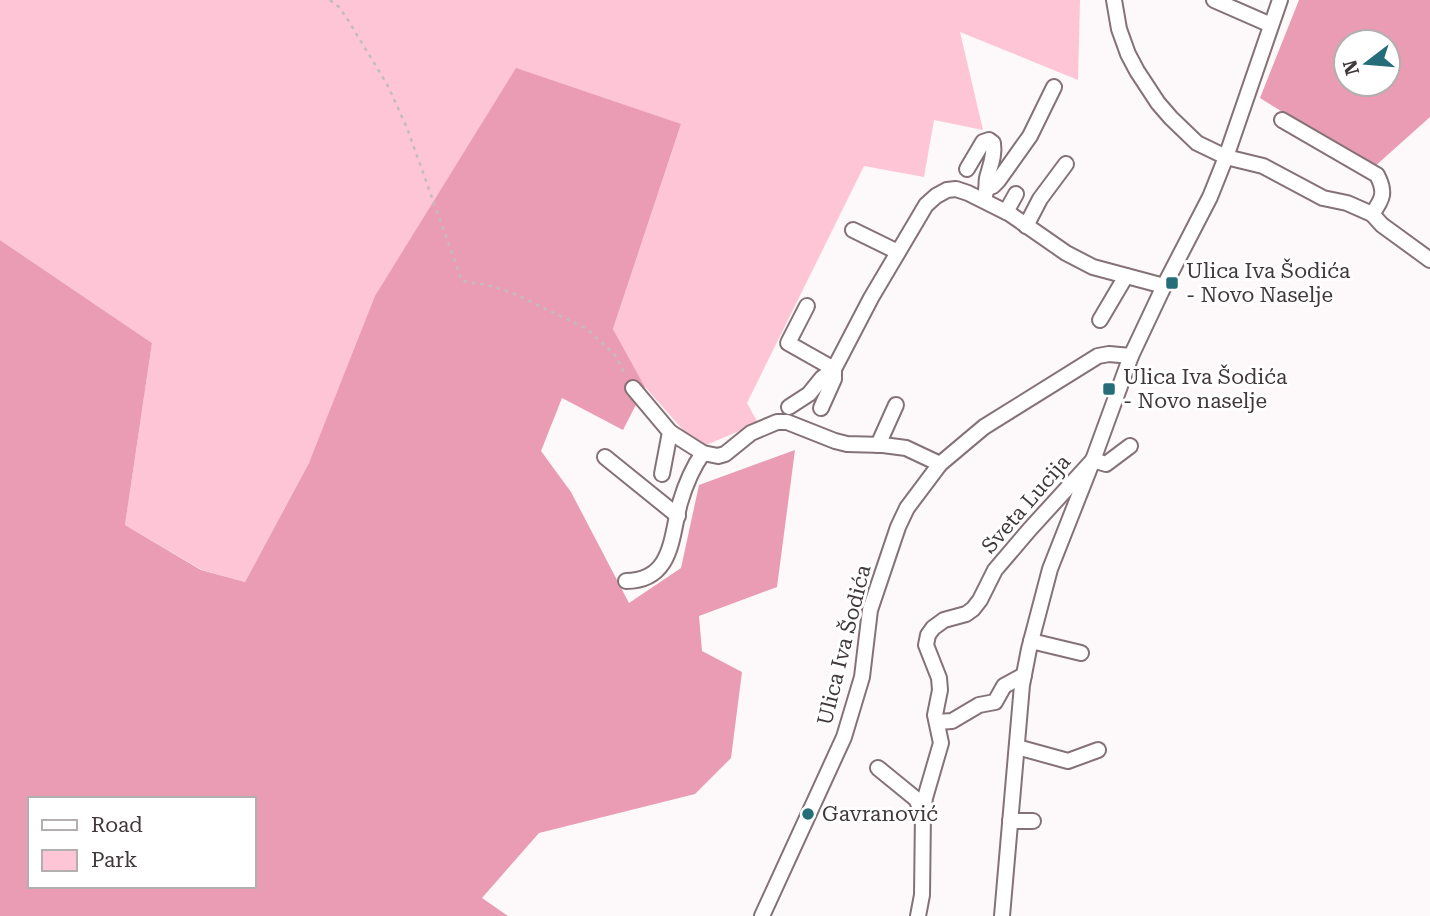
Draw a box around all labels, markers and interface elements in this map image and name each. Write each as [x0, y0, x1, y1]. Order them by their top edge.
north arrow [1332, 28, 1402, 98]
text: N [1338, 57, 1364, 78]
place label: Ulica Iva Šodića - Novo Naselje [1186, 258, 1351, 307]
marker: Ulica Iva Šodića - Novo Naselje [1164, 275, 1180, 291]
place label: Ulica Iva Šodića - Novo naselje [1123, 364, 1288, 413]
marker: Ulica Iva Šodića - Novo naselje [1101, 381, 1117, 397]
street label: Sveta Lucija [977, 449, 1076, 558]
street label: Ulica Iva Šodića [812, 562, 876, 728]
legend [28, 797, 256, 888]
place label: Gavranović [822, 802, 938, 826]
marker: Gavranović [800, 806, 816, 822]
text: Road [91, 813, 143, 837]
text: Park [91, 848, 137, 872]

